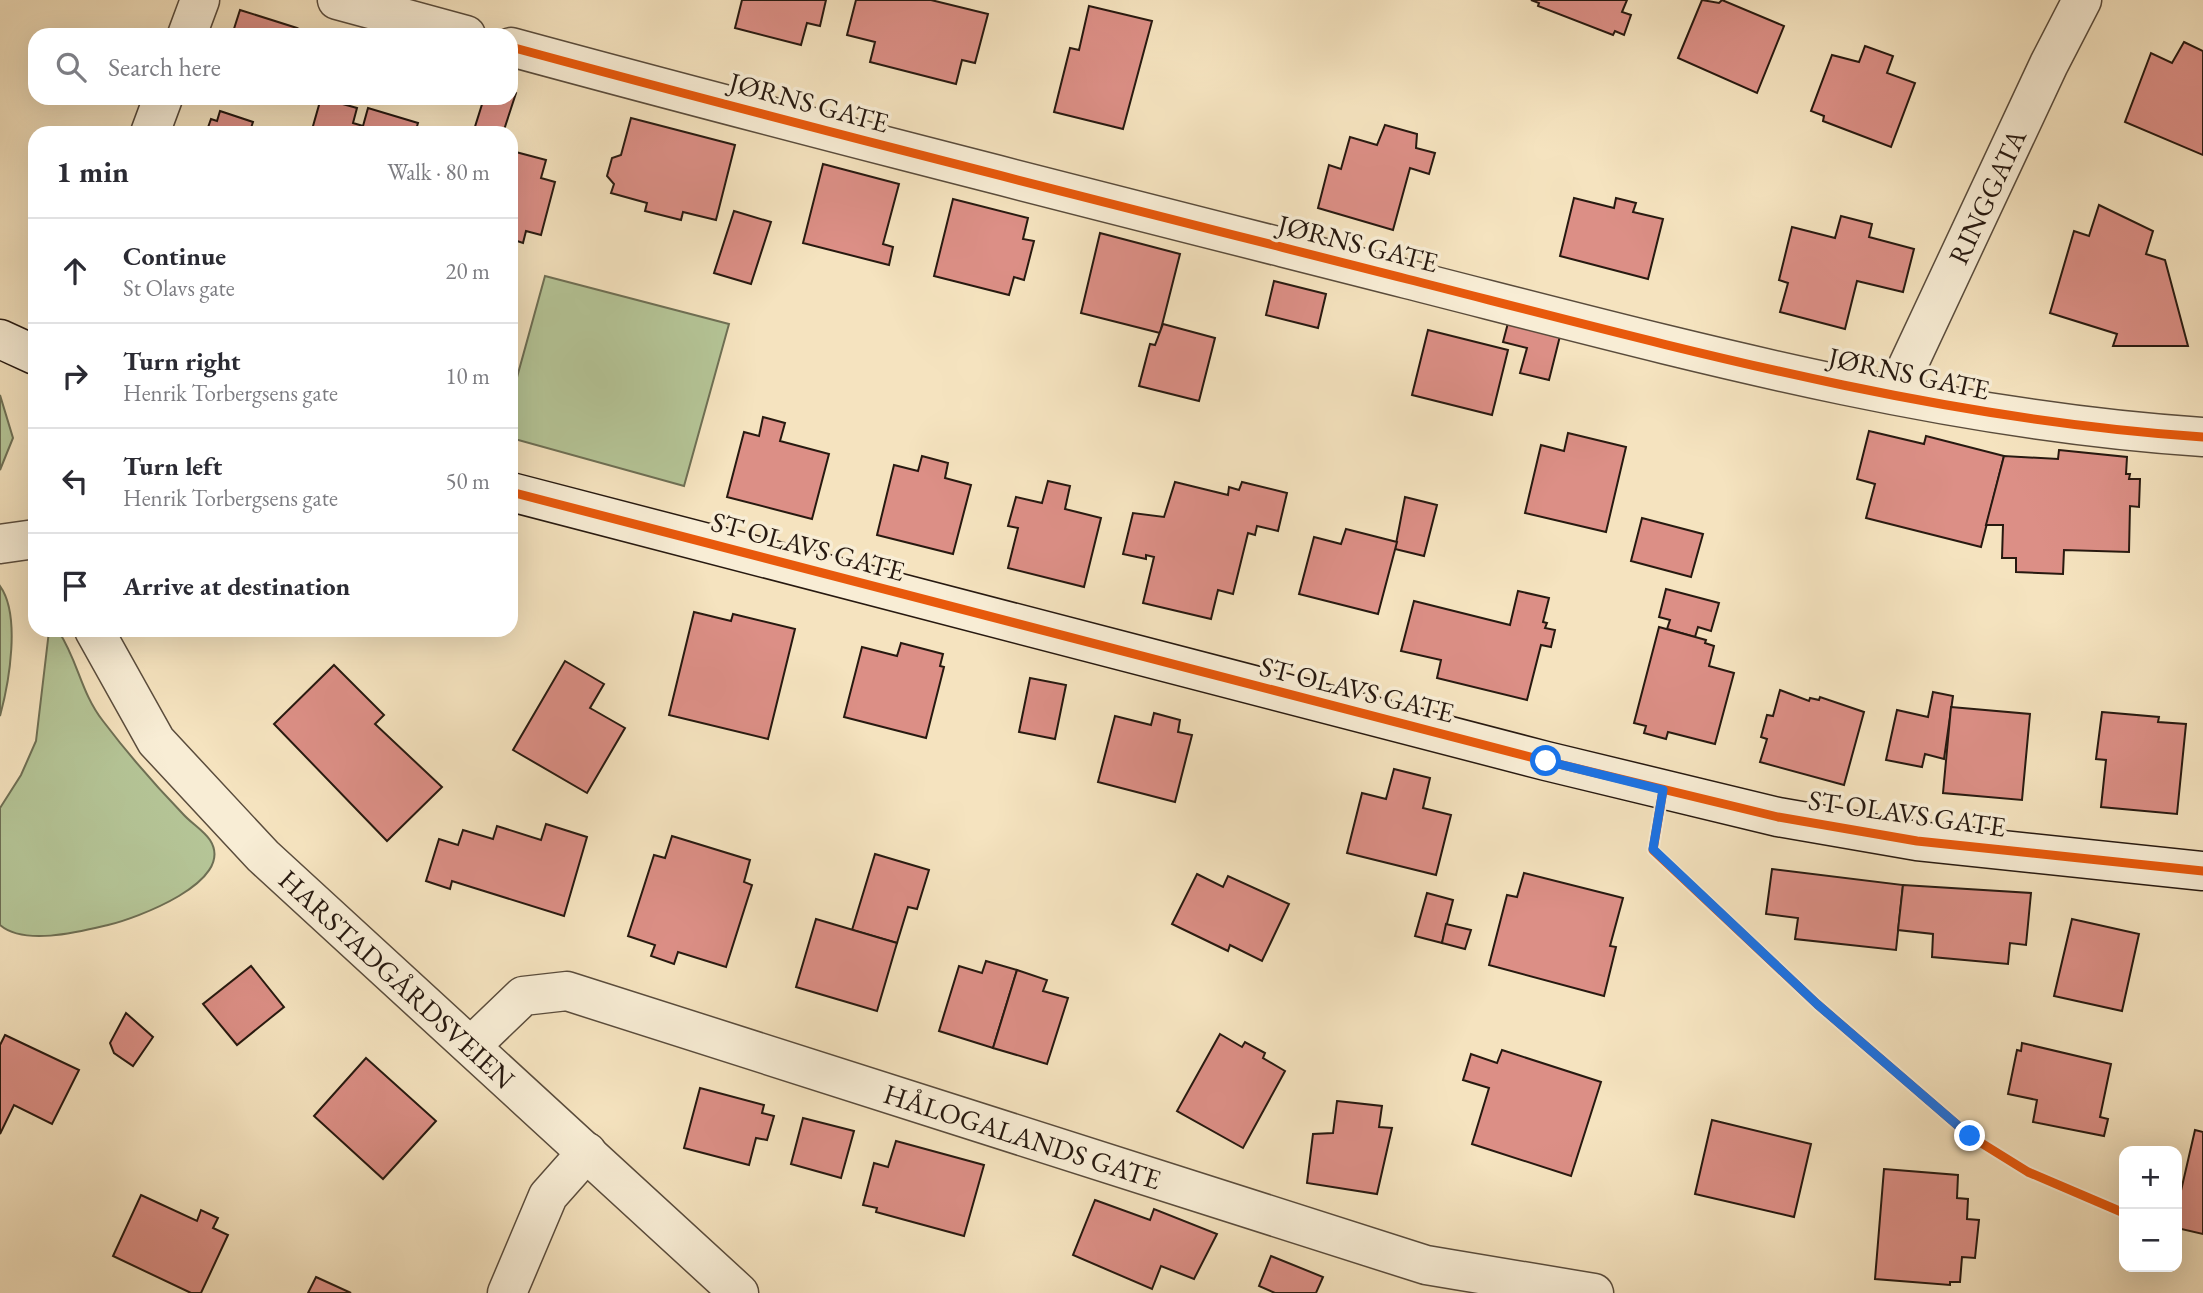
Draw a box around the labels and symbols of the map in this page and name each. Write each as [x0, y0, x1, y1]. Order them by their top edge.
street label: JØRNS GATE [723, 63, 893, 141]
street label: RINGGATA [1940, 123, 2034, 270]
street label: JØRNS GATE [1272, 205, 1442, 280]
street label: JØRNS GATE [1823, 338, 1993, 408]
street label: ST OLAVS GATE [707, 503, 909, 589]
street label: ST OLAVS GATE [1256, 647, 1458, 731]
route start [1530, 745, 1561, 776]
street label: ST OLAVS GATE [1806, 781, 2008, 845]
street label: HARSTADGÅRDSVEIEN [271, 862, 523, 1096]
street label: HÅLOGALANDS GATE [879, 1075, 1166, 1197]
route end [1954, 1120, 1985, 1151]

